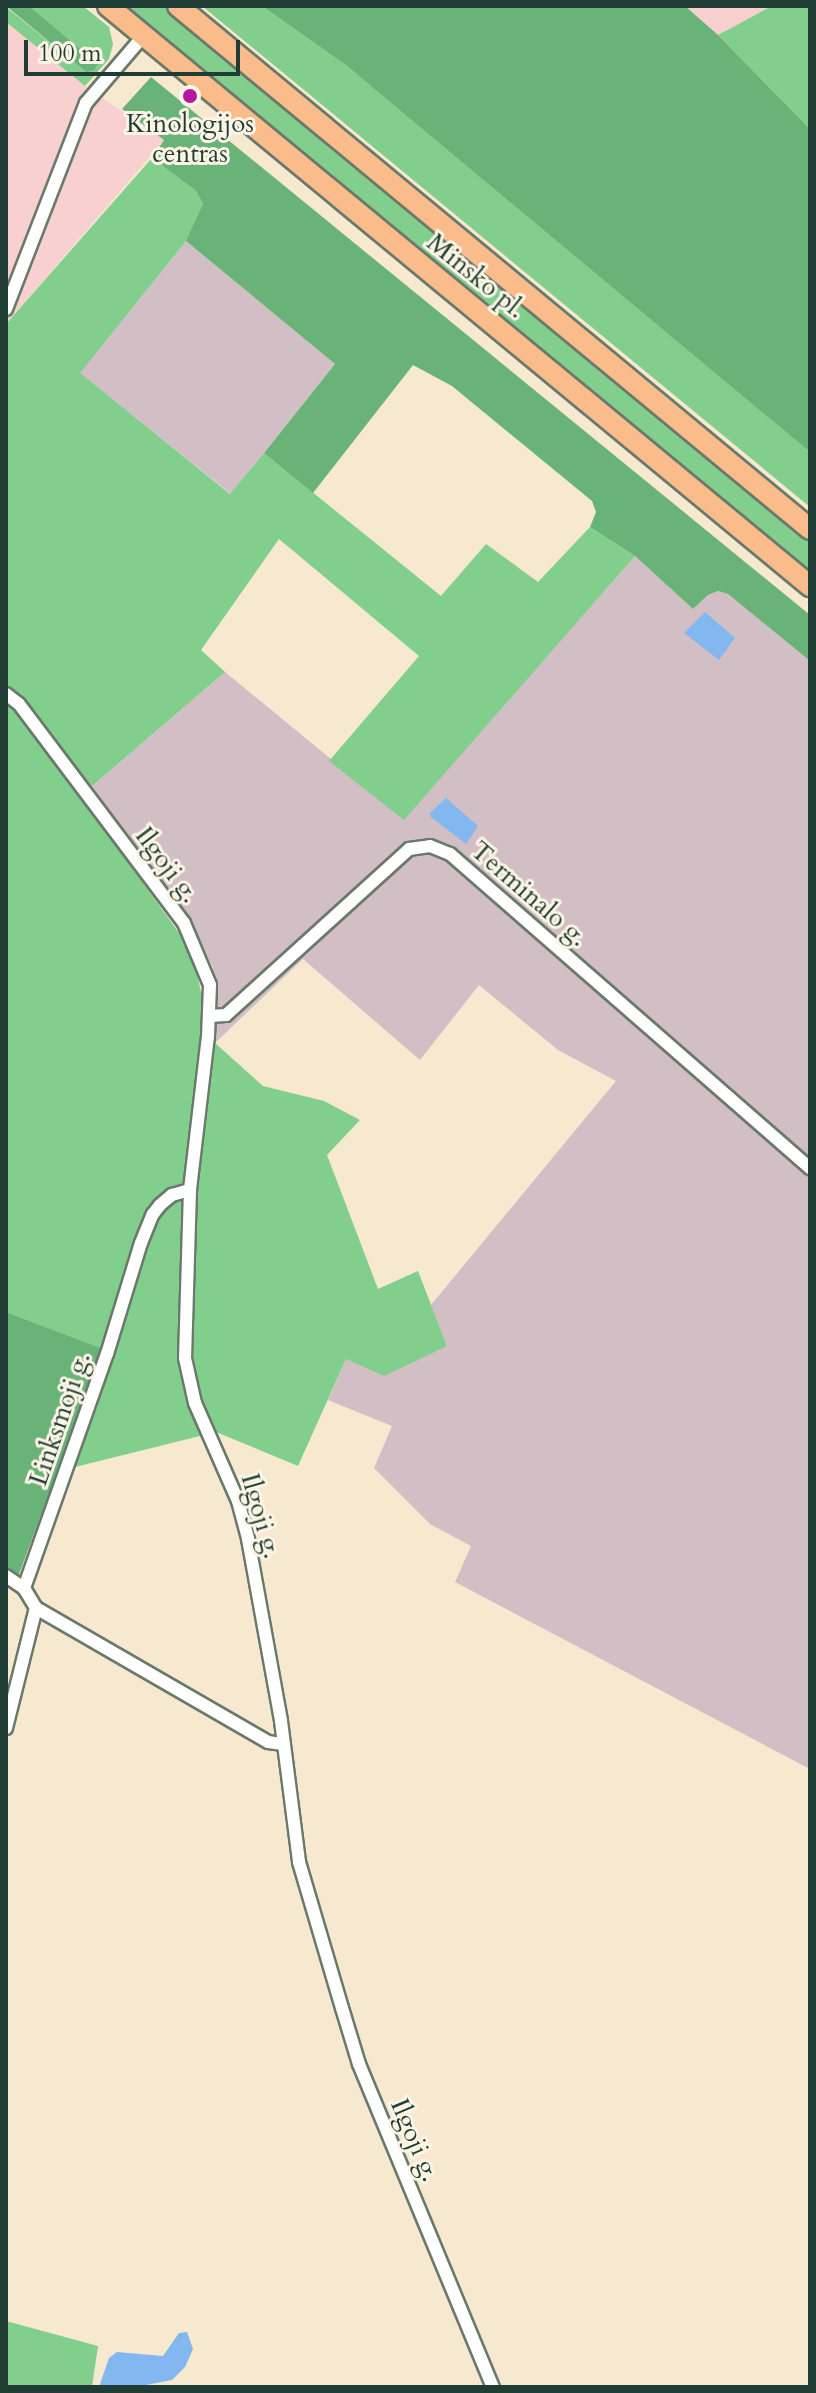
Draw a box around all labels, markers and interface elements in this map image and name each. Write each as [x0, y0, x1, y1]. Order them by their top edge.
scale bar [28, 24, 244, 74]
text: 100 m [38, 37, 102, 70]
marker: Kinologijos centras [181, 87, 199, 105]
place label: Kinologijos centras [126, 108, 254, 170]
street label: Minsko pl. [421, 227, 531, 325]
street label: Ilgoji g. [128, 821, 206, 909]
street label: Terminalo g. [464, 835, 594, 953]
street label: Linksmoji g. [23, 1348, 97, 1490]
street label: Ilgoji g. [234, 1470, 288, 1562]
street label: Ilgoji g. [384, 2094, 446, 2186]

